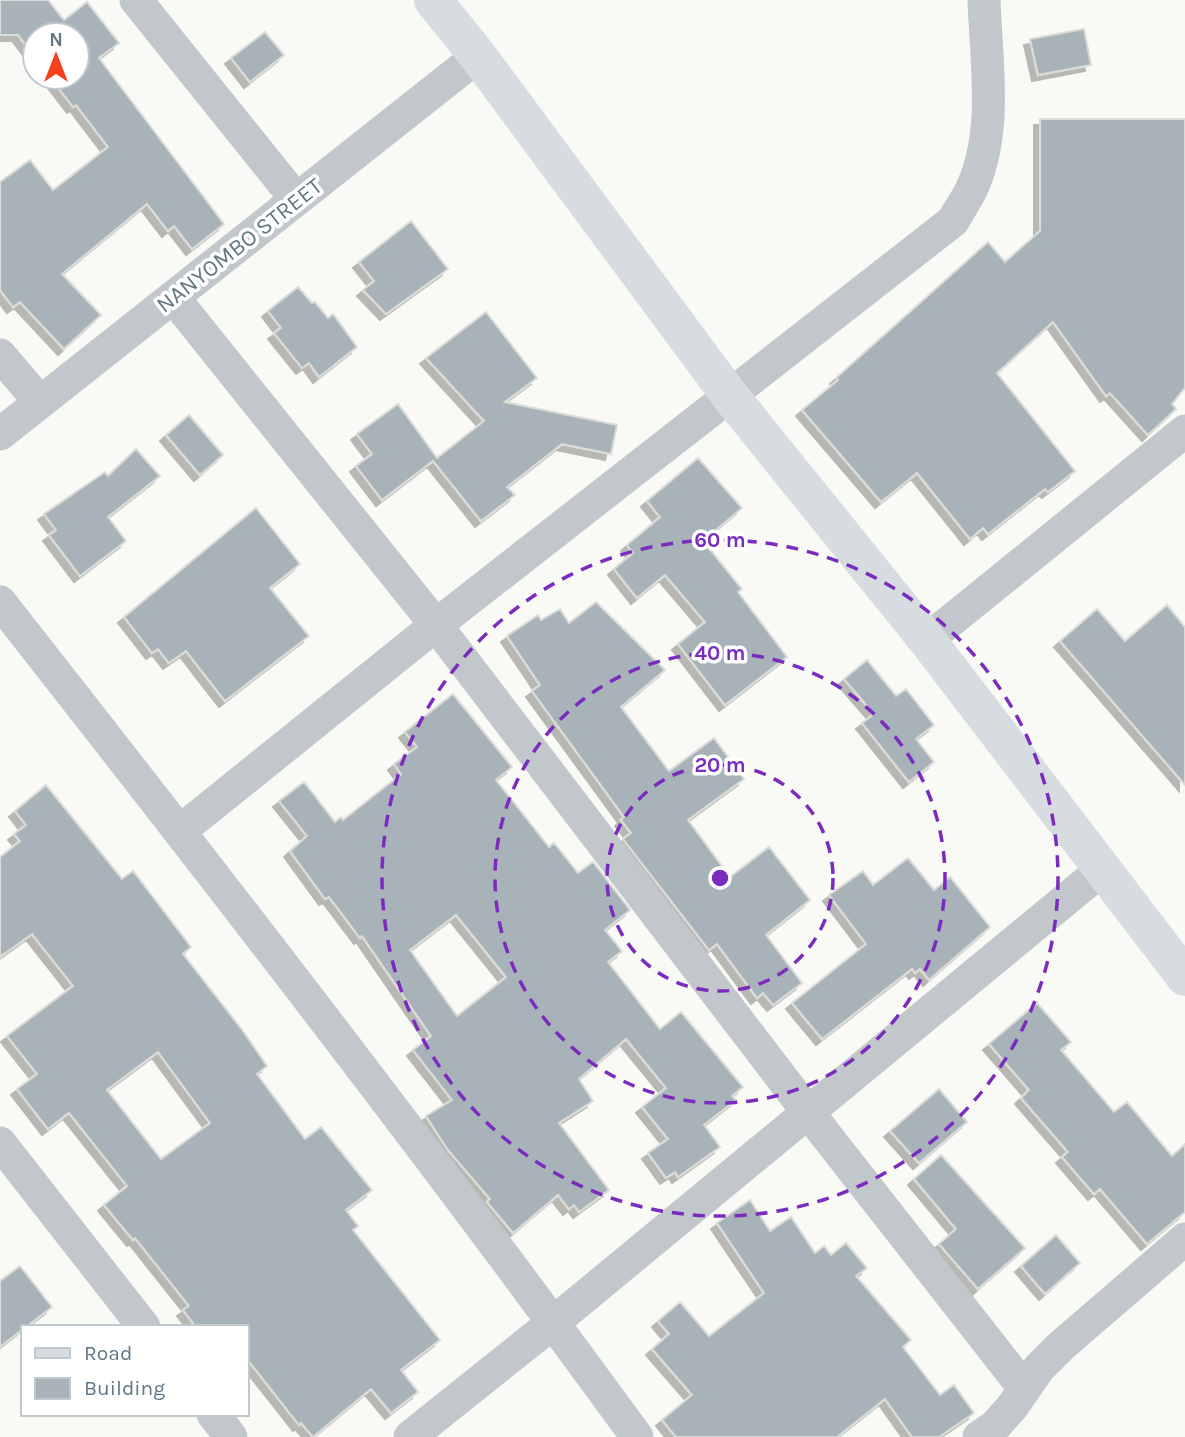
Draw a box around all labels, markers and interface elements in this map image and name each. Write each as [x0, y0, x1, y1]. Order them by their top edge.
north arrow [21, 21, 91, 91]
text: N [49, 29, 63, 51]
street label: NANYOMBO STREET [151, 172, 328, 318]
text: 60 m [694, 528, 746, 552]
text: 40 m [694, 641, 746, 665]
text: 20 m [694, 753, 746, 777]
centre of rings [708, 866, 732, 890]
legend [21, 1325, 248, 1416]
text: Road [84, 1341, 132, 1365]
text: Building [84, 1376, 165, 1400]

